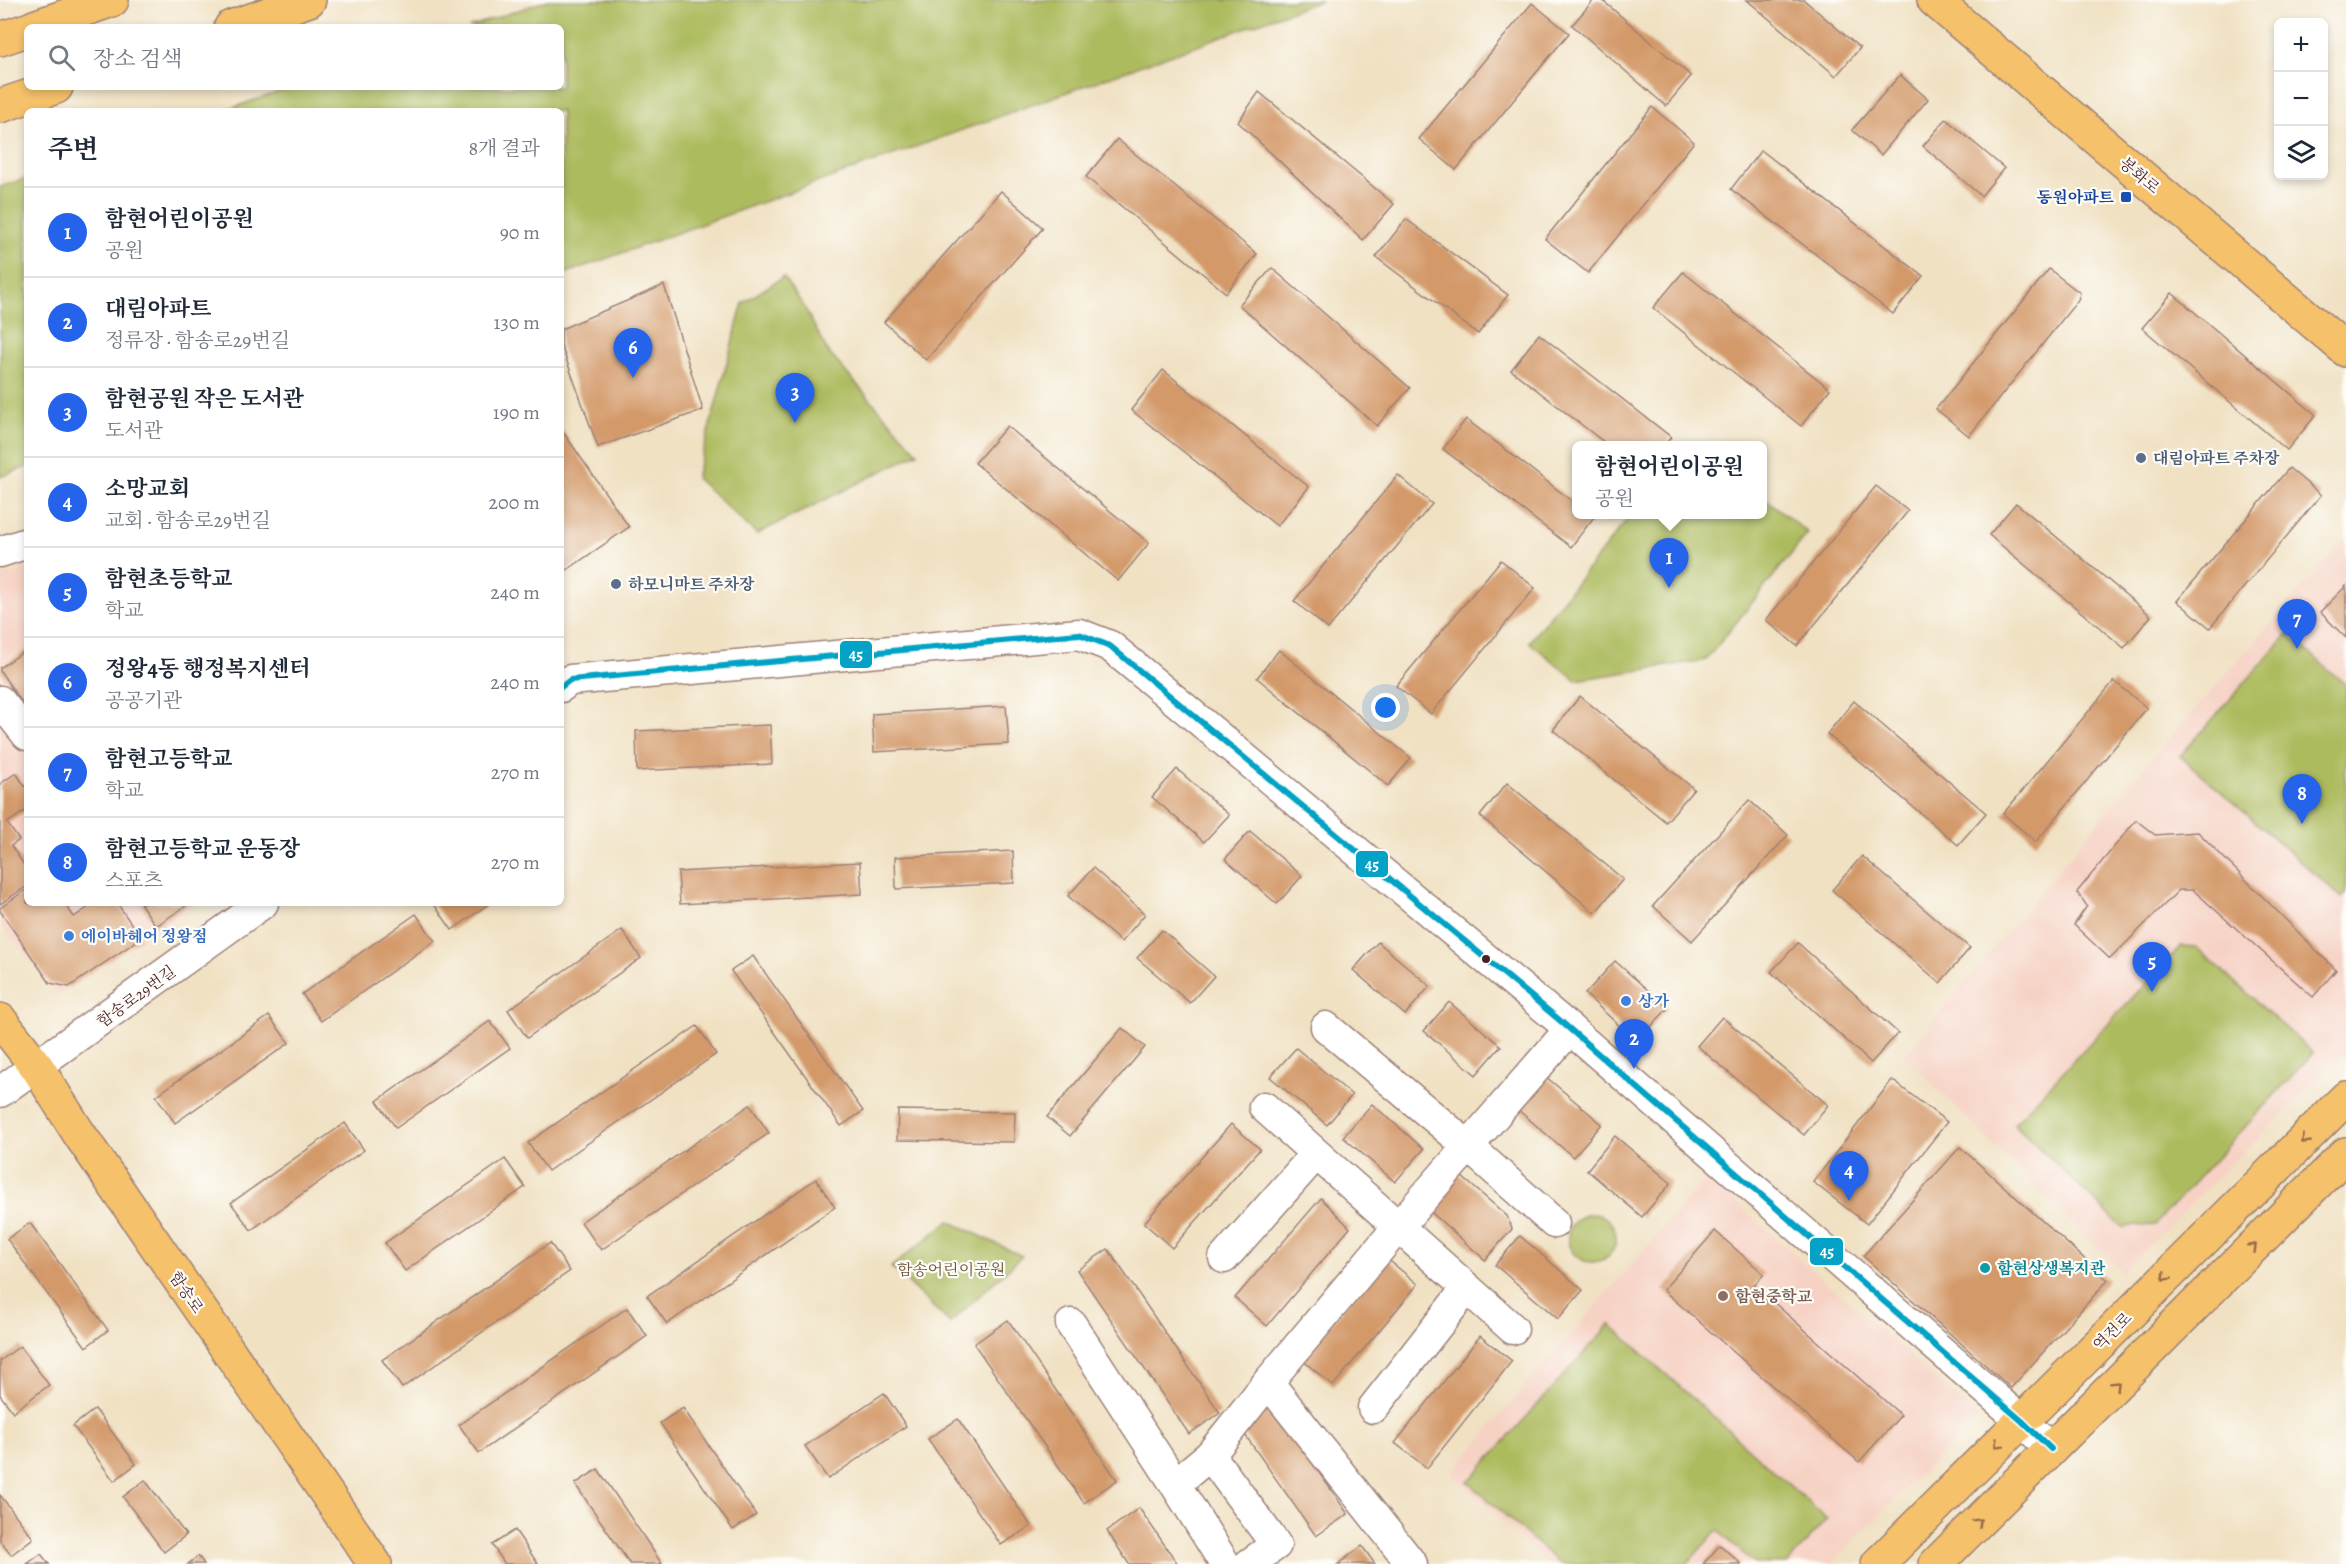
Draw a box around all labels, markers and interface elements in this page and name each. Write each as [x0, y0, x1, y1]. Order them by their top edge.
map controls [2274, 18, 2328, 180]
button: + [2274, 18, 2328, 72]
search box [24, 24, 564, 90]
icon: search [45, 41, 78, 74]
text: 장소 검색 [93, 44, 182, 74]
button: − [2274, 72, 2328, 126]
button: layers [2274, 126, 2328, 180]
text: 주변 [48, 132, 98, 167]
text: 8개 결과 [468, 135, 540, 162]
street label: 봉화로 [2115, 152, 2165, 199]
place label: 동원아파트 [2037, 187, 2115, 209]
marker: 동원아파트 [2119, 190, 2133, 204]
text: 함현어린이공원 [105, 204, 254, 234]
text: 1 [64, 219, 71, 246]
text: 90 m [500, 219, 540, 246]
text: 공원 [105, 237, 144, 264]
text: 대림아파트 [105, 294, 211, 324]
text: 2 [63, 309, 72, 336]
text: 130 m [494, 309, 540, 336]
text: 정류장 · 함송로29번길 [105, 327, 290, 354]
pin: 6 [614, 328, 652, 378]
pin: 3 [776, 374, 814, 423]
text: 함현공원 작은 도서관 [105, 384, 304, 414]
text: 3 [63, 399, 72, 426]
text: 190 m [493, 399, 540, 426]
text: 도서관 [105, 417, 163, 444]
popup [1572, 441, 1767, 519]
place label: 대림아파트 주차장 [2153, 448, 2280, 470]
marker: 대림아파트 주차장 [2134, 451, 2148, 465]
text: 함현어린이공원 [1595, 452, 1744, 482]
text: 소망교회 [105, 474, 190, 504]
text: 공원 [1595, 485, 1634, 512]
text: 4 [63, 489, 72, 516]
text: 200 m [489, 489, 540, 516]
text: 교회 · 함송로29번길 [105, 507, 271, 534]
pin: 1 [1650, 538, 1688, 588]
text: 함현초등학교 [105, 564, 233, 594]
place label: 하모니마트 주차장 [628, 574, 755, 596]
marker: 하모니마트 주차장 [609, 577, 623, 591]
text: 5 [63, 579, 72, 606]
text: 240 m [490, 579, 540, 606]
text: 학교 [105, 597, 144, 624]
pin: 7 [2278, 600, 2316, 649]
line badge: 45 [839, 640, 873, 669]
text: 45 [849, 644, 863, 666]
text: 정왕4동 행정복지센터 [105, 654, 310, 684]
text: 6 [63, 669, 72, 696]
text: 240 m [490, 669, 540, 696]
text: 공공기관 [105, 687, 182, 714]
your location [1371, 693, 1400, 722]
text: 함현고등학교 [105, 744, 233, 774]
text: 7 [63, 759, 72, 786]
text: 270 m [491, 759, 540, 786]
pin: 8 [2282, 774, 2322, 824]
text: 학교 [105, 777, 144, 804]
text: 함현고등학교 운동장 [105, 834, 300, 864]
text: 8 [63, 849, 72, 876]
text: 270 m [491, 849, 540, 876]
line badge: 45 [1355, 850, 1389, 878]
text: 45 [1365, 854, 1379, 876]
text: 스포츠 [105, 867, 163, 894]
place label: 에이바헤어 정왕점 [81, 926, 207, 948]
marker: 에이바헤어 정왕점 [62, 929, 76, 943]
pin: 5 [2132, 942, 2172, 992]
unlabelled marker [1480, 953, 1492, 965]
street label: 함송로29번길 [93, 961, 180, 1033]
place label: 상가 [1638, 991, 1669, 1013]
marker: 상가 [1619, 994, 1633, 1008]
pin: 2 [1614, 1020, 1654, 1069]
one-way arrow [2301, 1132, 2312, 1143]
pin: 4 [1830, 1152, 1868, 1201]
line badge: 45 [1809, 1237, 1844, 1266]
text: 45 [1820, 1241, 1834, 1263]
one-way arrow [2246, 1243, 2257, 1254]
place label: 함현상생복지관 [1997, 1258, 2106, 1280]
park label: 함송어린이공원 [897, 1259, 1005, 1281]
marker: 함현상생복지관 [1978, 1261, 1992, 1275]
street label: 함송로 [164, 1267, 209, 1318]
one-way arrow [2163, 1270, 2174, 1281]
place label: 함현중학교 [1735, 1286, 1813, 1308]
marker: 함현중학교 [1716, 1289, 1730, 1303]
street label: 역전로 [2089, 1307, 2137, 1356]
one-way arrow [2108, 1381, 2119, 1392]
one-way arrow [1995, 1437, 2006, 1448]
one-way arrow [1970, 1519, 1981, 1530]

